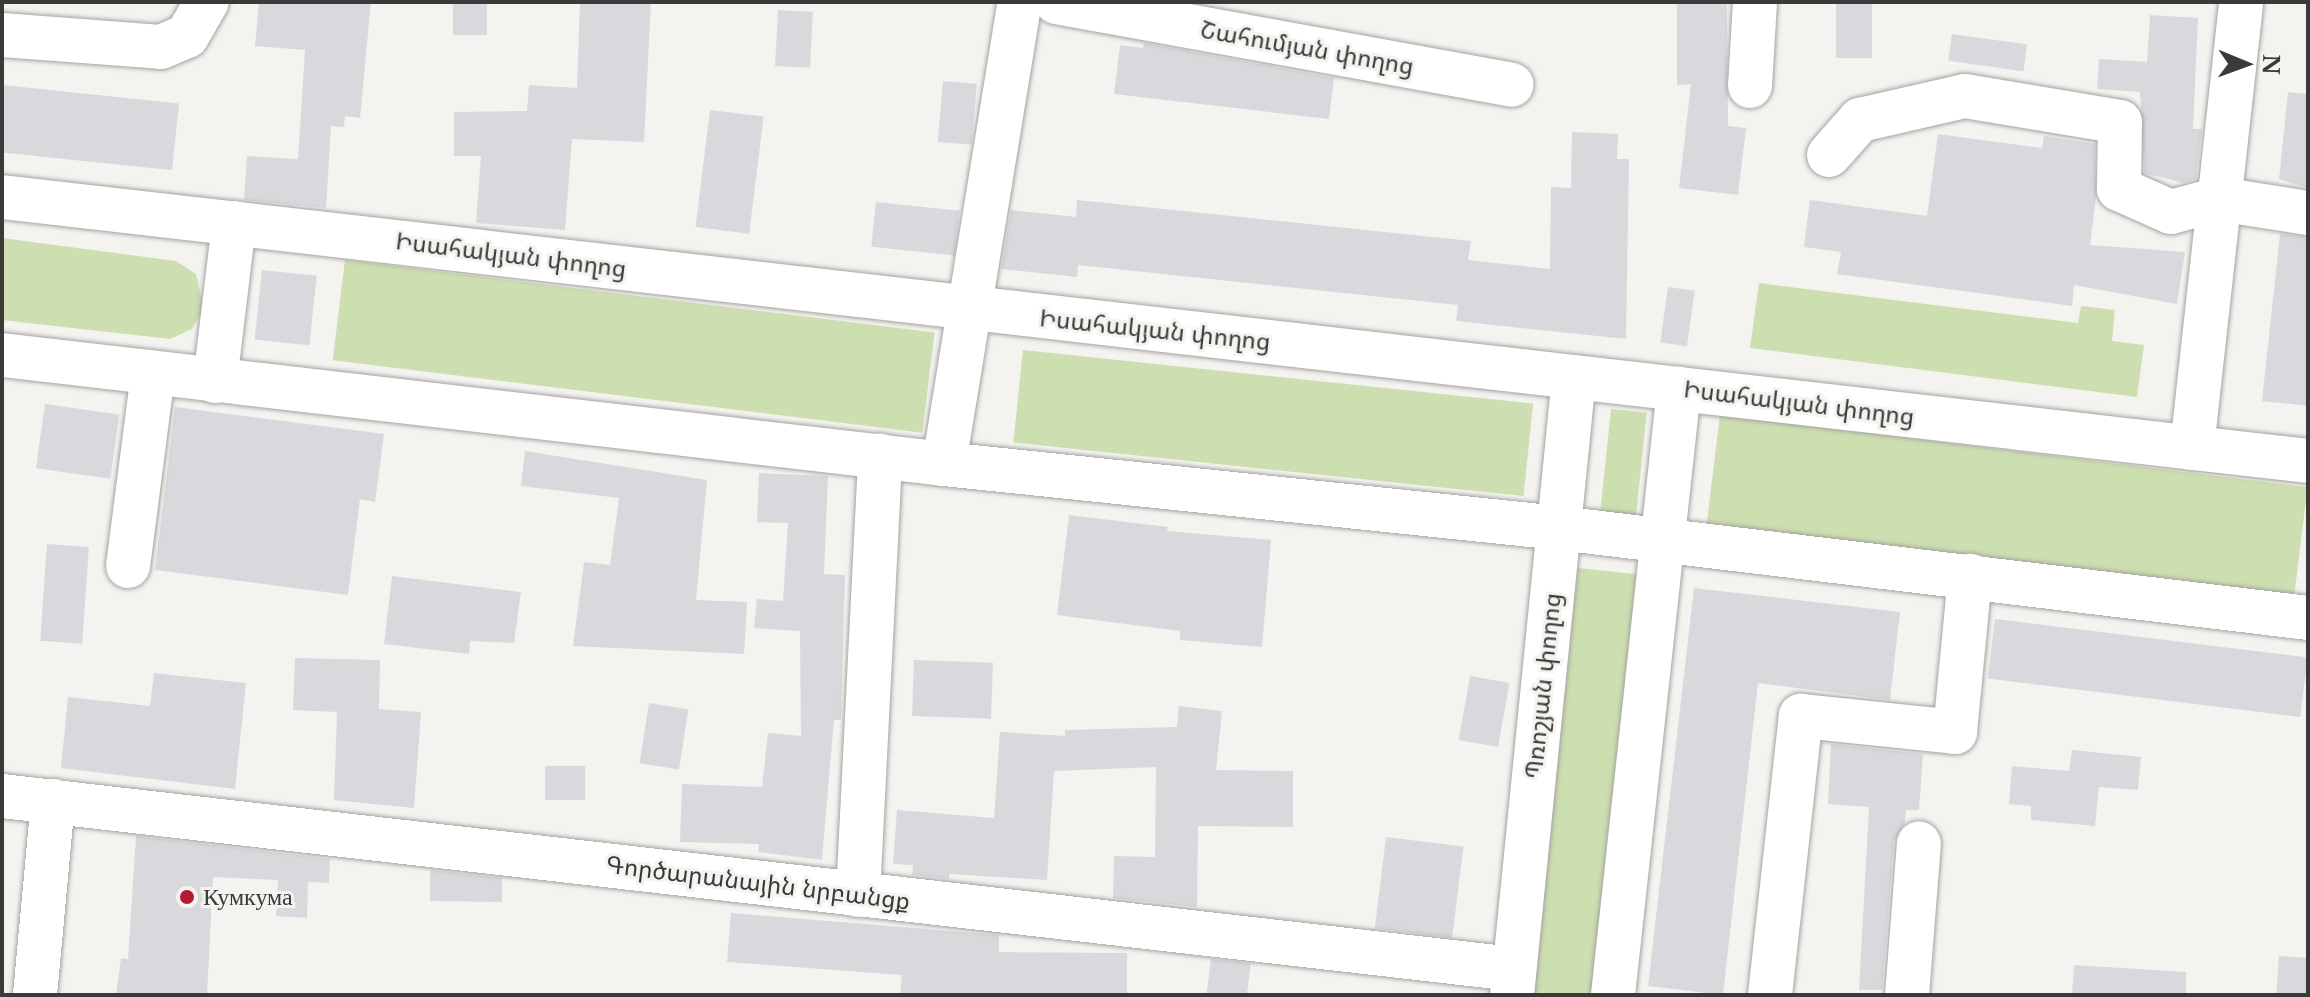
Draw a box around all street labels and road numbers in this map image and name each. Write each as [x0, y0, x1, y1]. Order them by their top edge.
street label: Շահումյան փողոց [1198, 15, 1416, 81]
street label: Իսահակյան փողոց [394, 227, 628, 283]
street label: Իսահակյան փողոց [1038, 304, 1272, 356]
street label: Իսահակյան փողոց [1682, 375, 1916, 431]
street label: Պռոշյան փողոց [1519, 592, 1567, 780]
street label: Գործարանային նրբանցք [604, 850, 912, 916]

